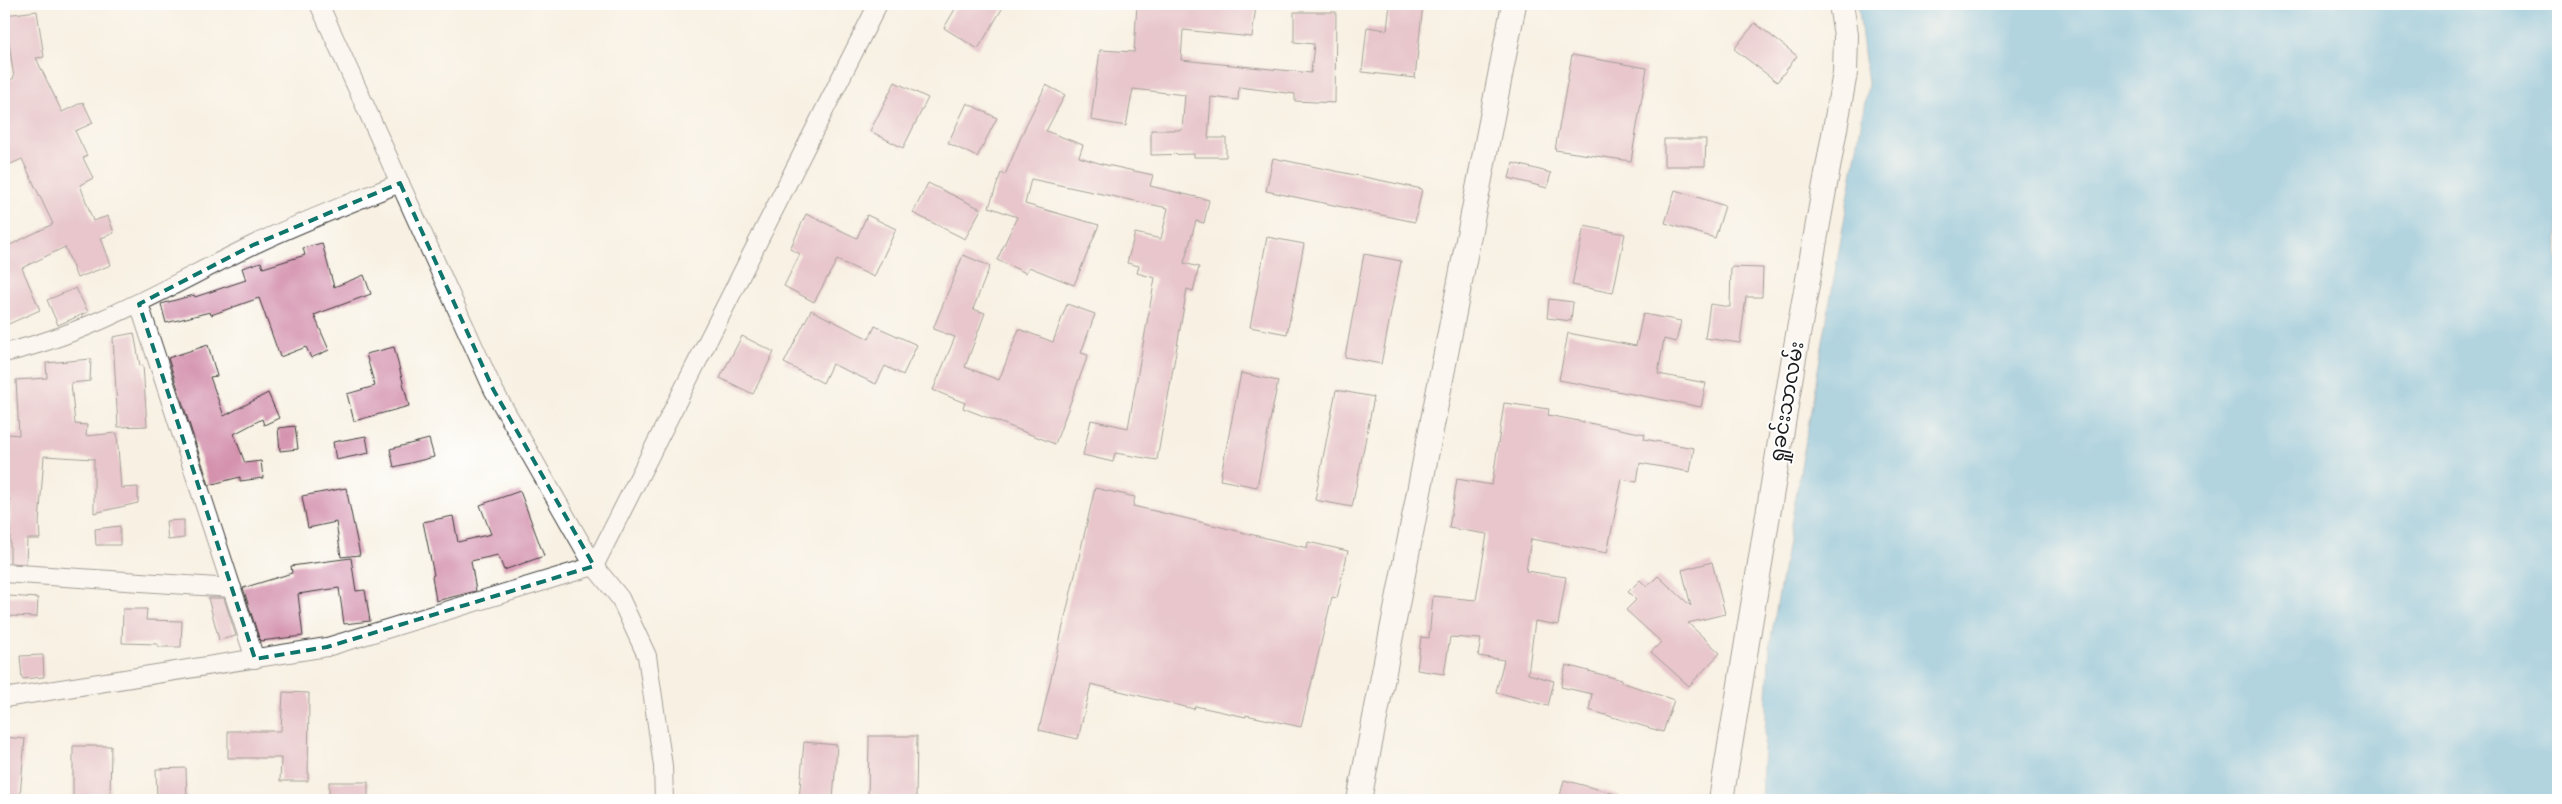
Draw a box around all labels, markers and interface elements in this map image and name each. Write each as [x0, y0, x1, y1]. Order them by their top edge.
street label: ရှုခင်းသာလမ်း [1762, 339, 1813, 466]

